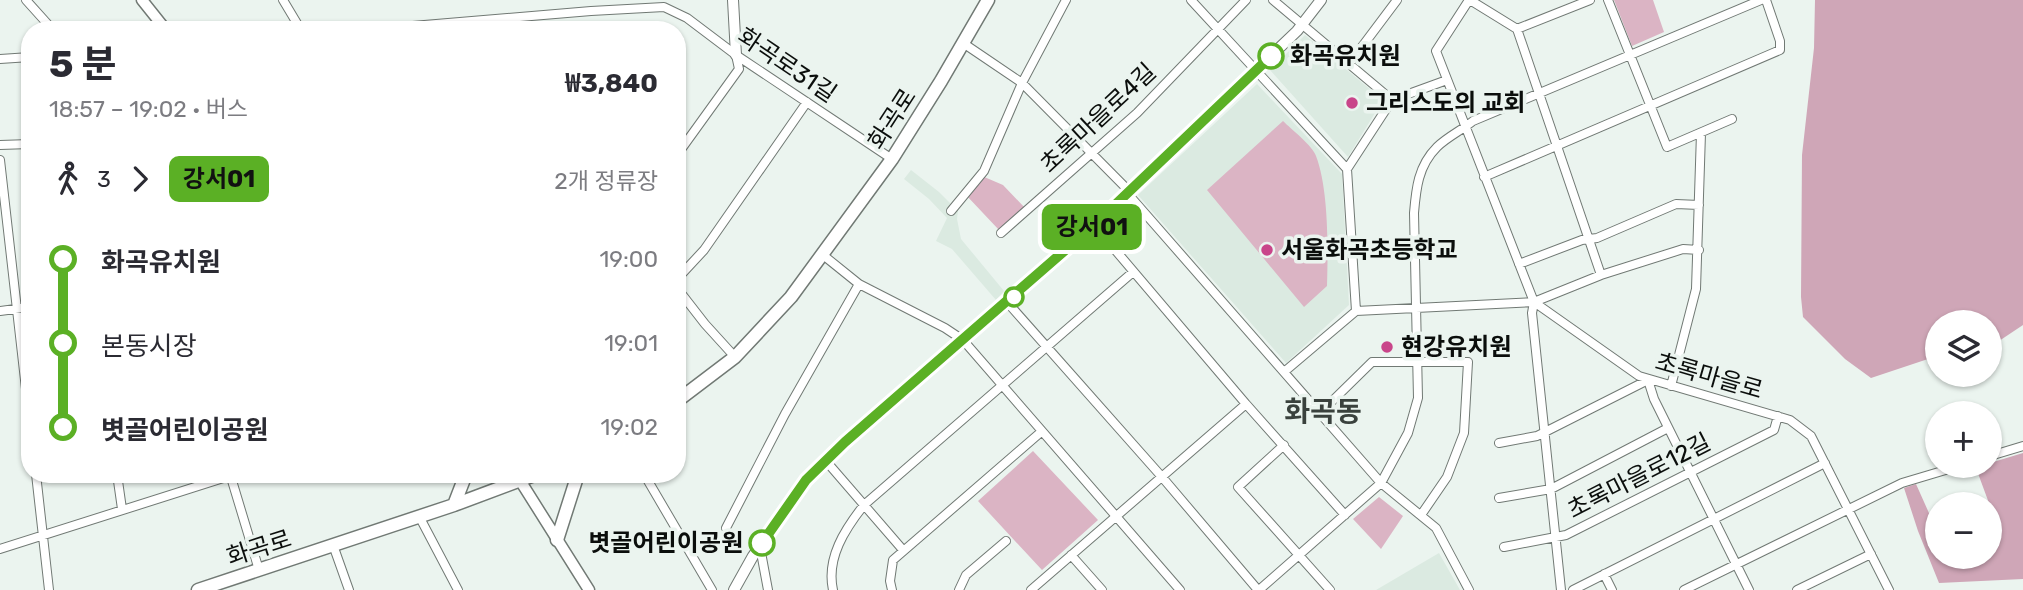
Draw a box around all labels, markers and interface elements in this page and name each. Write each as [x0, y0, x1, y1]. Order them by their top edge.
street label: 화곡로31길 [732, 22, 842, 108]
text: 5 분 [49, 41, 117, 87]
place label: 화곡유치원 [1290, 42, 1400, 70]
marker: 화곡유치원 [1258, 43, 1284, 69]
street label: 초록마을로4길 [1035, 58, 1161, 178]
text: ₩3,840 [565, 68, 658, 99]
street label: 화곡로 [862, 84, 922, 154]
place label: 그리스도의 교회 [1366, 89, 1526, 117]
text: 18:57 – 19:02 · 버스 [49, 95, 248, 123]
marker: 그리스도의 교회 [1344, 95, 1360, 111]
icon: walk [49, 160, 87, 198]
icon: forward [121, 160, 159, 198]
text: 3 [97, 165, 111, 193]
text: 강서01 [183, 165, 255, 193]
text: 2개 정류장 [554, 167, 658, 195]
line badge: 강서01 [1043, 204, 1141, 250]
text: 강서01 [1056, 213, 1128, 241]
place label: 서울화곡초등학교 [1281, 236, 1458, 264]
marker: 서울화곡초등학교 [1259, 242, 1275, 258]
text: 19:00 [599, 245, 658, 273]
text: 화곡유치원 [101, 247, 221, 278]
unlabelled marker [1004, 287, 1024, 307]
map controls [1925, 310, 2002, 569]
button: layers [1925, 310, 2002, 387]
text: 19:01 [604, 329, 658, 357]
text: 본동시장 [101, 331, 197, 362]
place label: 현강유치원 [1401, 333, 1511, 361]
marker: 현강유치원 [1379, 339, 1395, 355]
street label: 초록마을로 [1652, 347, 1766, 405]
district label: 화곡동 [1284, 395, 1362, 428]
button: + [1925, 401, 2002, 478]
text: 19:02 [601, 413, 658, 441]
text: 볏골어린이공원 [101, 415, 268, 446]
street label: 초록마을로12길 [1563, 428, 1715, 524]
button: − [1925, 492, 2002, 569]
street label: 화곡로 [223, 524, 295, 572]
place label: 볏골어린이공원 [588, 529, 743, 557]
marker: 볏골어린이공원 [749, 530, 775, 556]

